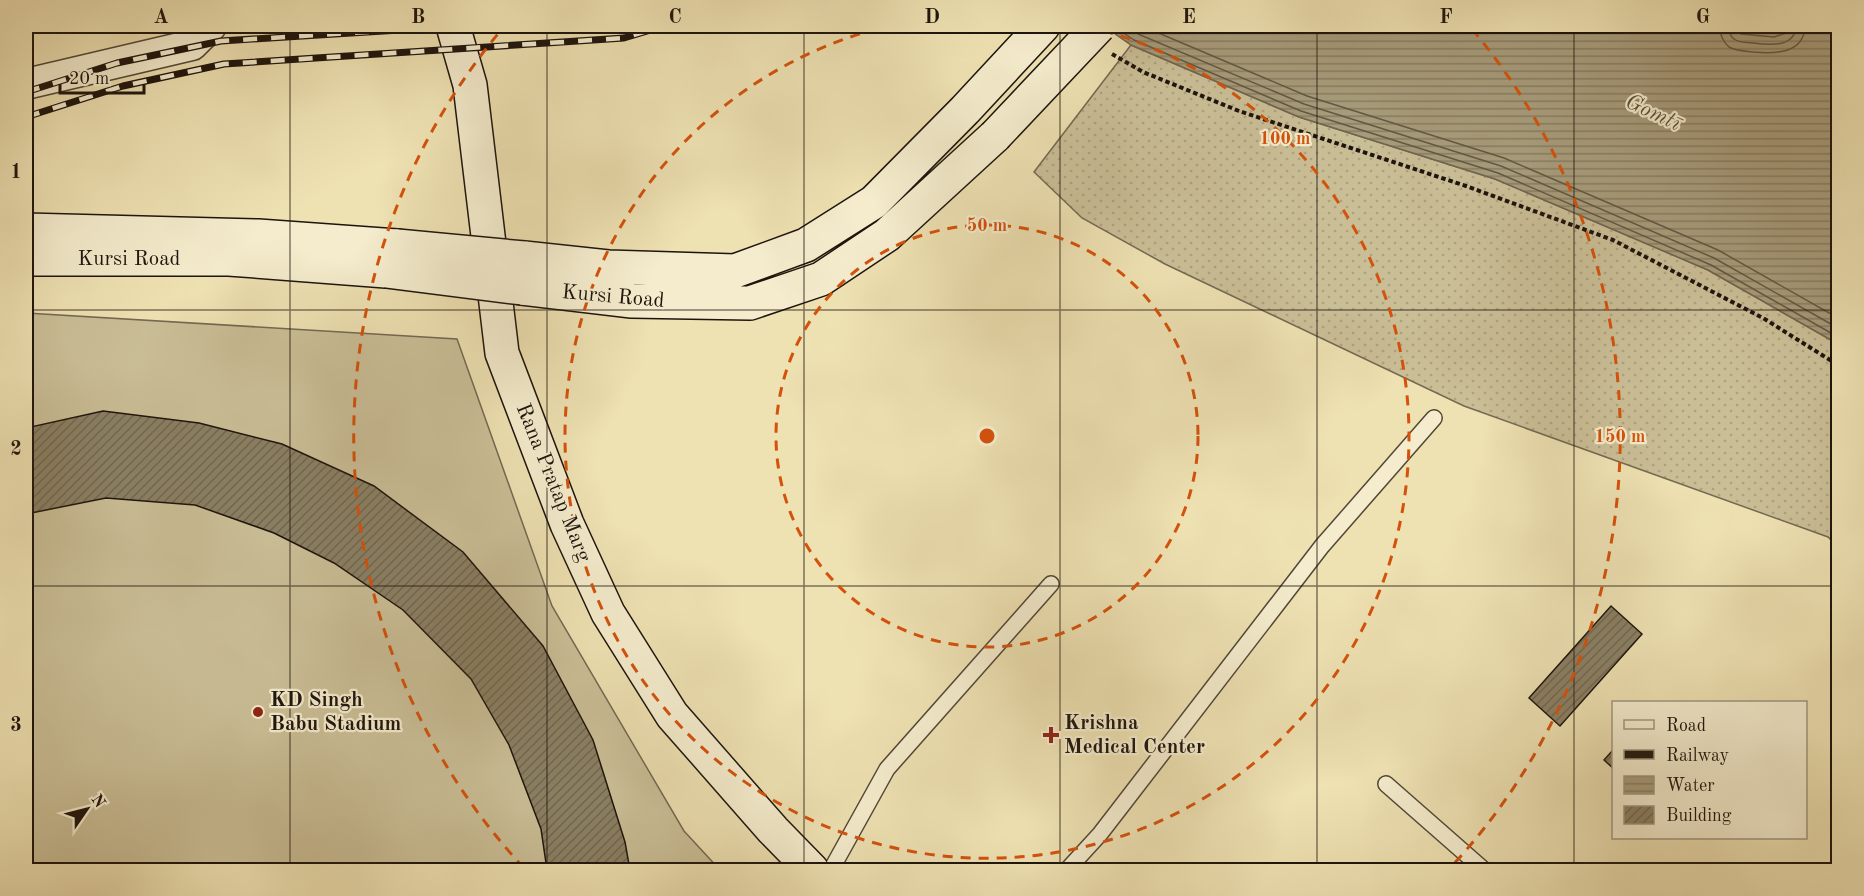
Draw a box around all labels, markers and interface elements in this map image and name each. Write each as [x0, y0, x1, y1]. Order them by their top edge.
text: A [153, 8, 169, 28]
text: B [411, 8, 425, 28]
text: C [668, 8, 682, 28]
text: D [924, 8, 940, 28]
text: E [1182, 8, 1196, 28]
text: F [1439, 8, 1453, 28]
text: G [1696, 8, 1710, 28]
scale bar [60, 57, 144, 95]
text: 20 m [69, 70, 109, 88]
water label: Gomtī [1622, 91, 1686, 136]
text: 100 m [1260, 130, 1310, 148]
text: 1 [10, 163, 22, 183]
text: 50 m [967, 217, 1007, 235]
street label: Kursi Road [77, 249, 181, 270]
street label: Kursi Road [561, 282, 665, 312]
street label: Rana Pratap Marg [512, 401, 595, 566]
centre of rings [977, 426, 997, 446]
text: 150 m [1595, 428, 1645, 446]
text: 2 [10, 440, 22, 460]
place label: KD Singh Babu Stadium [270, 690, 401, 735]
legend [1612, 701, 1807, 839]
marker: KD Singh Babu Stadium [251, 705, 265, 719]
place label: Krishna Medical Center [1064, 713, 1205, 758]
text: 3 [10, 716, 22, 736]
text: Road [1666, 717, 1706, 735]
marker: Krishna Medical Center [1042, 726, 1060, 744]
text: Railway [1666, 747, 1729, 765]
text: Water [1666, 777, 1715, 795]
north arrow [57, 779, 117, 839]
text: N [88, 792, 108, 812]
text: Building [1666, 807, 1732, 825]

